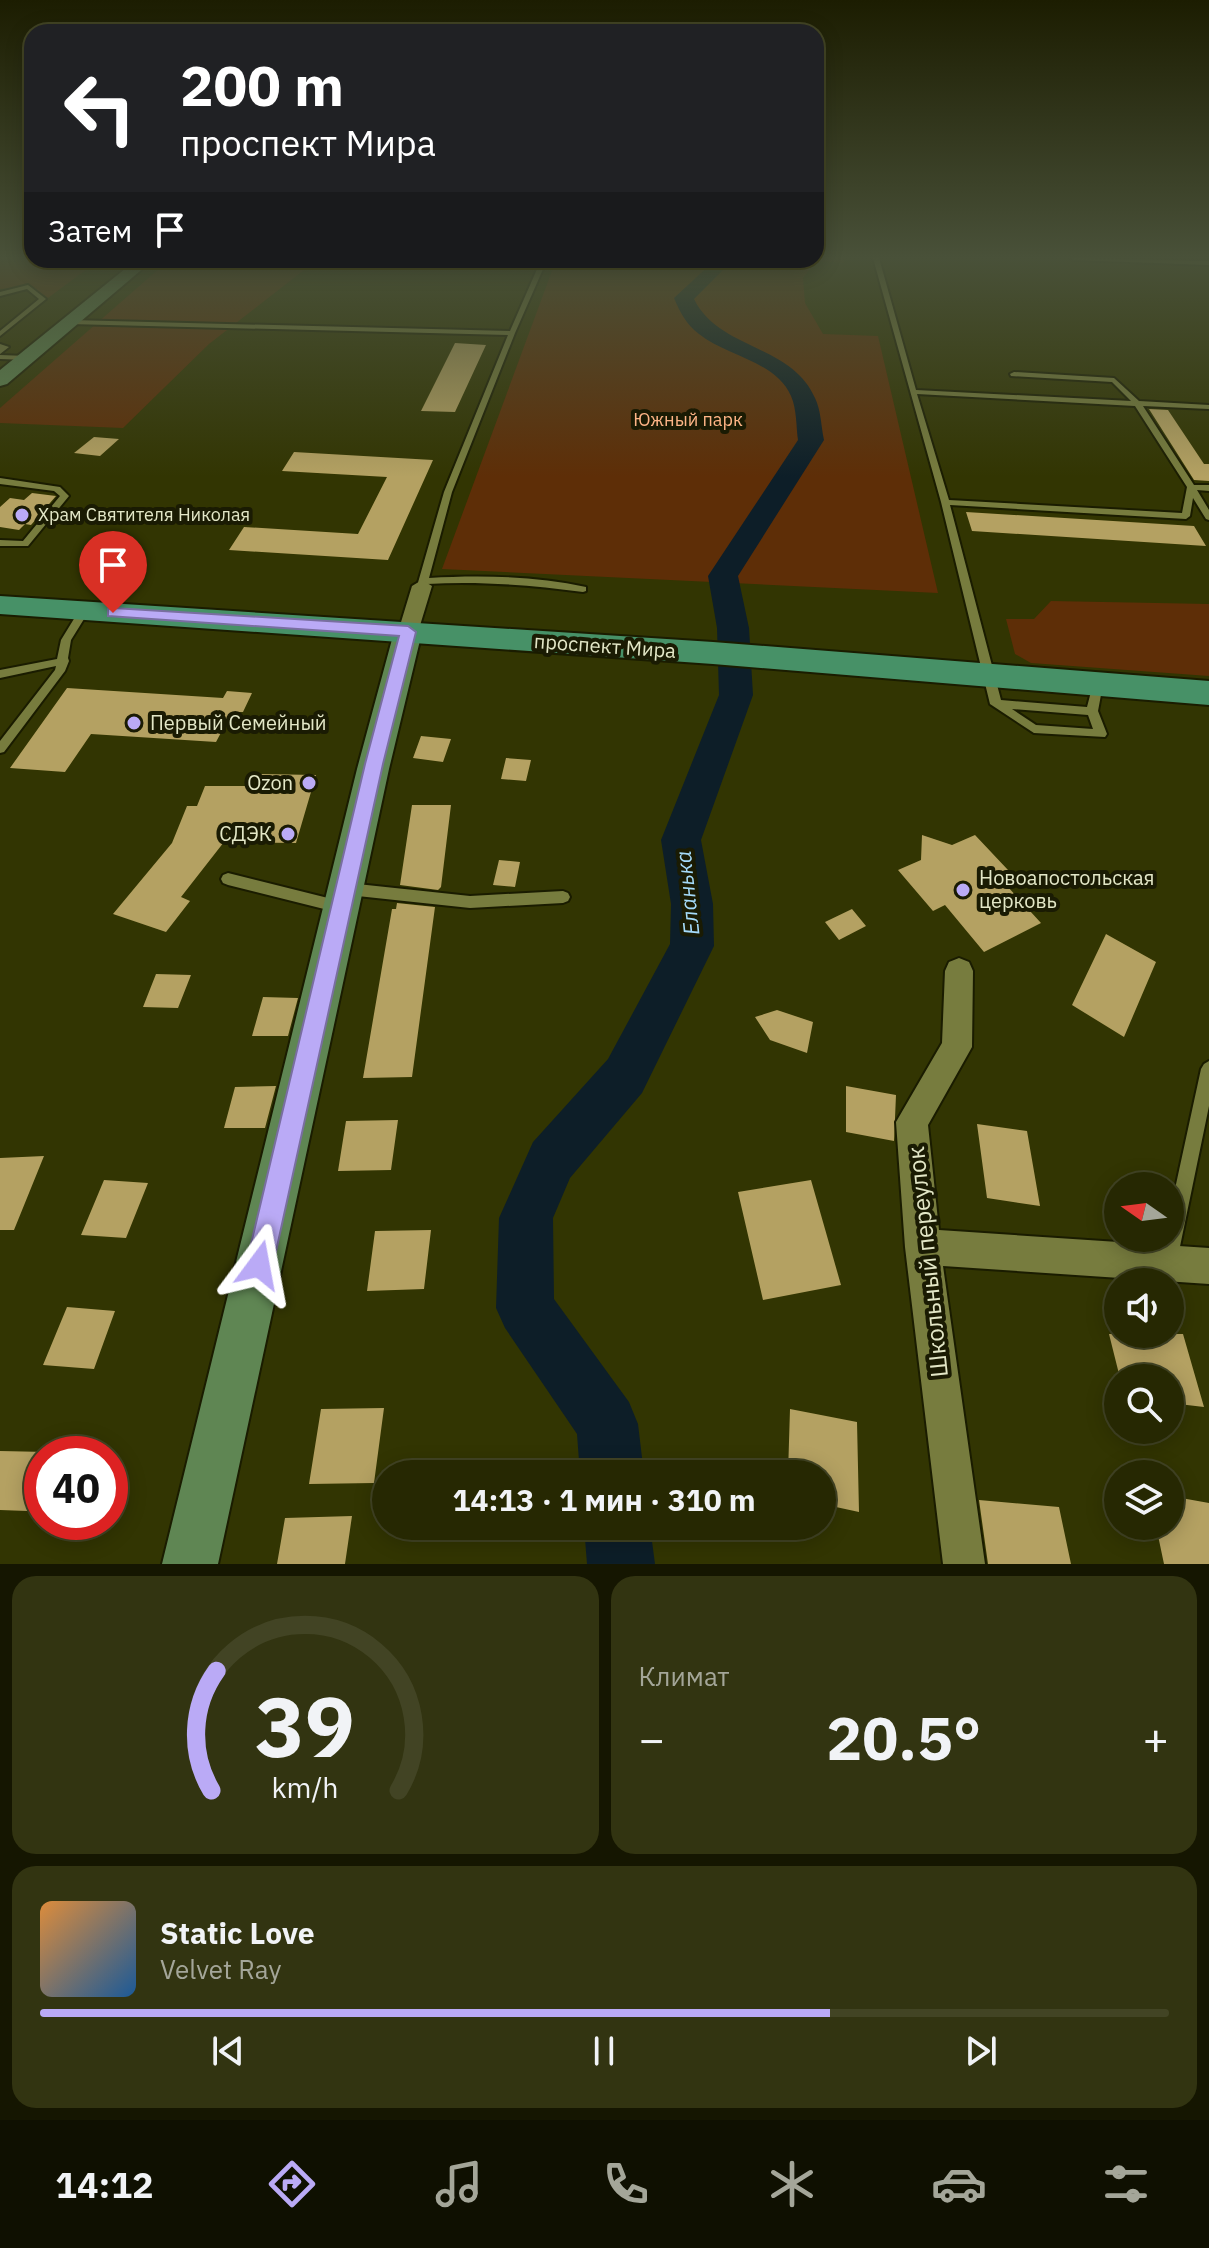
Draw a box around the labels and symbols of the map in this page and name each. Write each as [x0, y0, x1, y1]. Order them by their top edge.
park label: Южный парк [633, 408, 743, 431]
place label: Храм Святителя Николая [38, 503, 250, 526]
marker: Храм Святителя Николая [13, 506, 31, 524]
pin [79, 531, 147, 613]
street label: проспект Мира [533, 627, 677, 664]
place label: Первый Семейный [150, 709, 327, 736]
marker: Первый Семейный [125, 714, 143, 732]
place label: Ozon [247, 769, 293, 796]
marker: Ozon [300, 774, 318, 792]
place label: СДЭК [219, 820, 272, 847]
marker: СДЭК [279, 825, 297, 843]
water label: Еланька [668, 849, 705, 937]
place label: Новоапостольская церковь [979, 864, 1154, 914]
marker: Новоапостольская церковь [954, 881, 972, 899]
street label: Школьный переулок [899, 1145, 955, 1379]
north arrow [1104, 1172, 1184, 1252]
position arrow [217, 1223, 301, 1307]
speed limit sign: 40 [24, 1436, 128, 1540]

